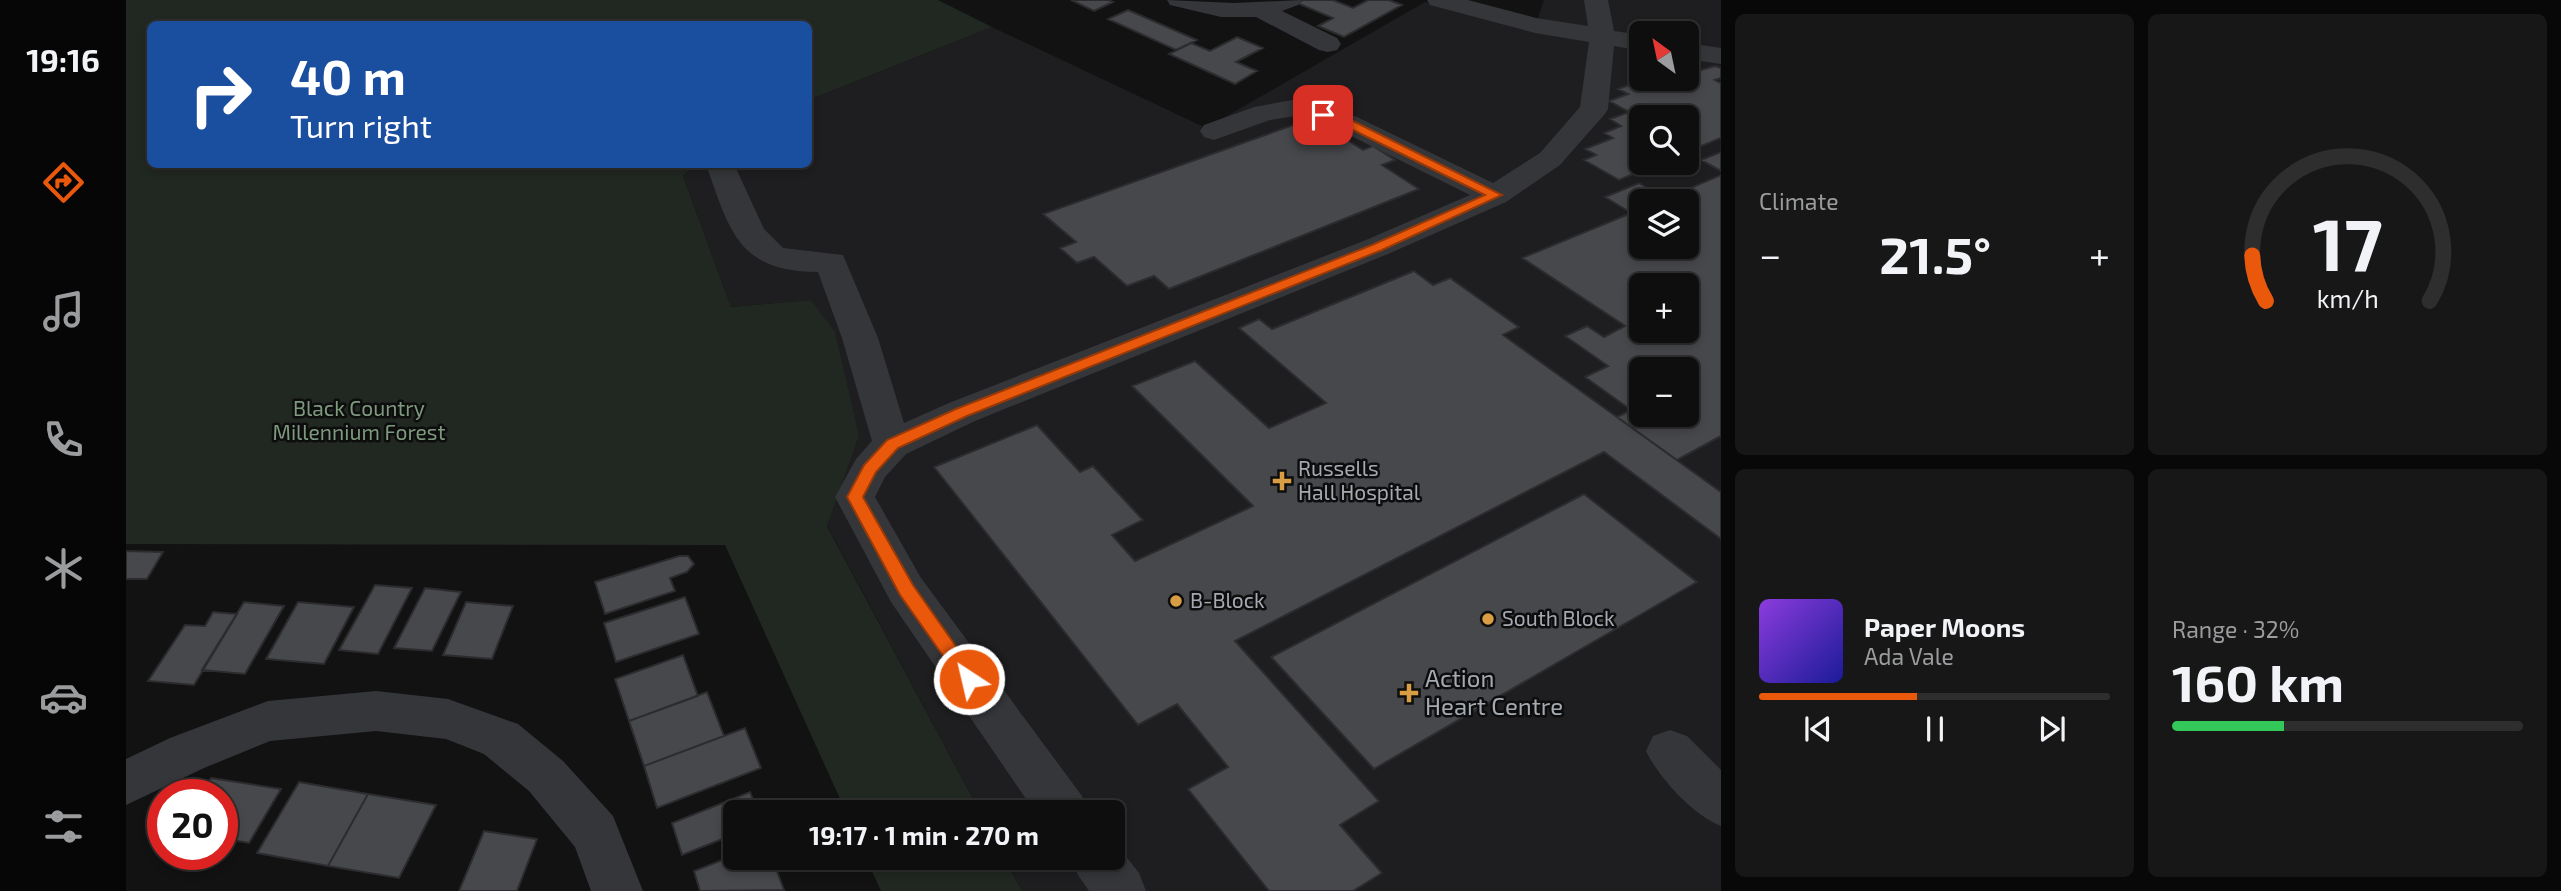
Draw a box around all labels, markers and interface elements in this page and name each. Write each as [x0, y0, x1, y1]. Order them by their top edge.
north arrow [1629, 21, 1699, 91]
map controls [1629, 21, 1699, 427]
text: 19:16 [26, 40, 100, 78]
text: 40 m [290, 46, 406, 105]
icon: right [175, 49, 266, 140]
pin [1293, 85, 1353, 145]
icon: arrive [1304, 96, 1342, 134]
button: search [1629, 105, 1699, 175]
text: Turn right [290, 106, 432, 144]
icon: directions [39, 158, 88, 207]
text: Climate [1759, 187, 1839, 215]
button: layers [1629, 189, 1699, 259]
text: 17 [2313, 198, 2382, 286]
text: 21.5° [1879, 222, 1991, 284]
text: − [1759, 231, 1781, 277]
text: + [2089, 231, 2110, 277]
button: + [1629, 273, 1699, 343]
text: km/h [2316, 282, 2379, 312]
icon: music [39, 287, 88, 336]
button: − [1629, 357, 1699, 427]
park label: Black Country Millennium Forest [272, 395, 446, 444]
icon: phone [39, 415, 88, 464]
place label: Russells Hall Hospital [1298, 455, 1421, 504]
marker: Russells Hall Hospital [1272, 471, 1292, 491]
icon: climate [39, 544, 88, 593]
place label: B-Block [1190, 587, 1265, 612]
marker: B-Block [1168, 593, 1184, 609]
place label: South Block [1502, 605, 1615, 630]
marker: South Block [1480, 611, 1496, 627]
text: Paper Moons [1864, 611, 2025, 642]
text: Range · 32% [2172, 615, 2299, 643]
position arrow [932, 642, 1006, 716]
text: Ada Vale [1864, 642, 1954, 670]
text: 160 km [2172, 650, 2344, 712]
place label: Action Heart Centre [1425, 663, 1563, 720]
icon: car [39, 673, 88, 722]
marker: Action Heart Centre [1399, 683, 1419, 703]
icon: previous [1799, 710, 1837, 748]
icon: pause [1916, 710, 1954, 748]
icon: next [2033, 710, 2071, 748]
speed limit sign: 20 [147, 779, 238, 870]
icon: filters [39, 802, 88, 851]
text: 19:17 · 1 min · 270 m [809, 819, 1039, 850]

